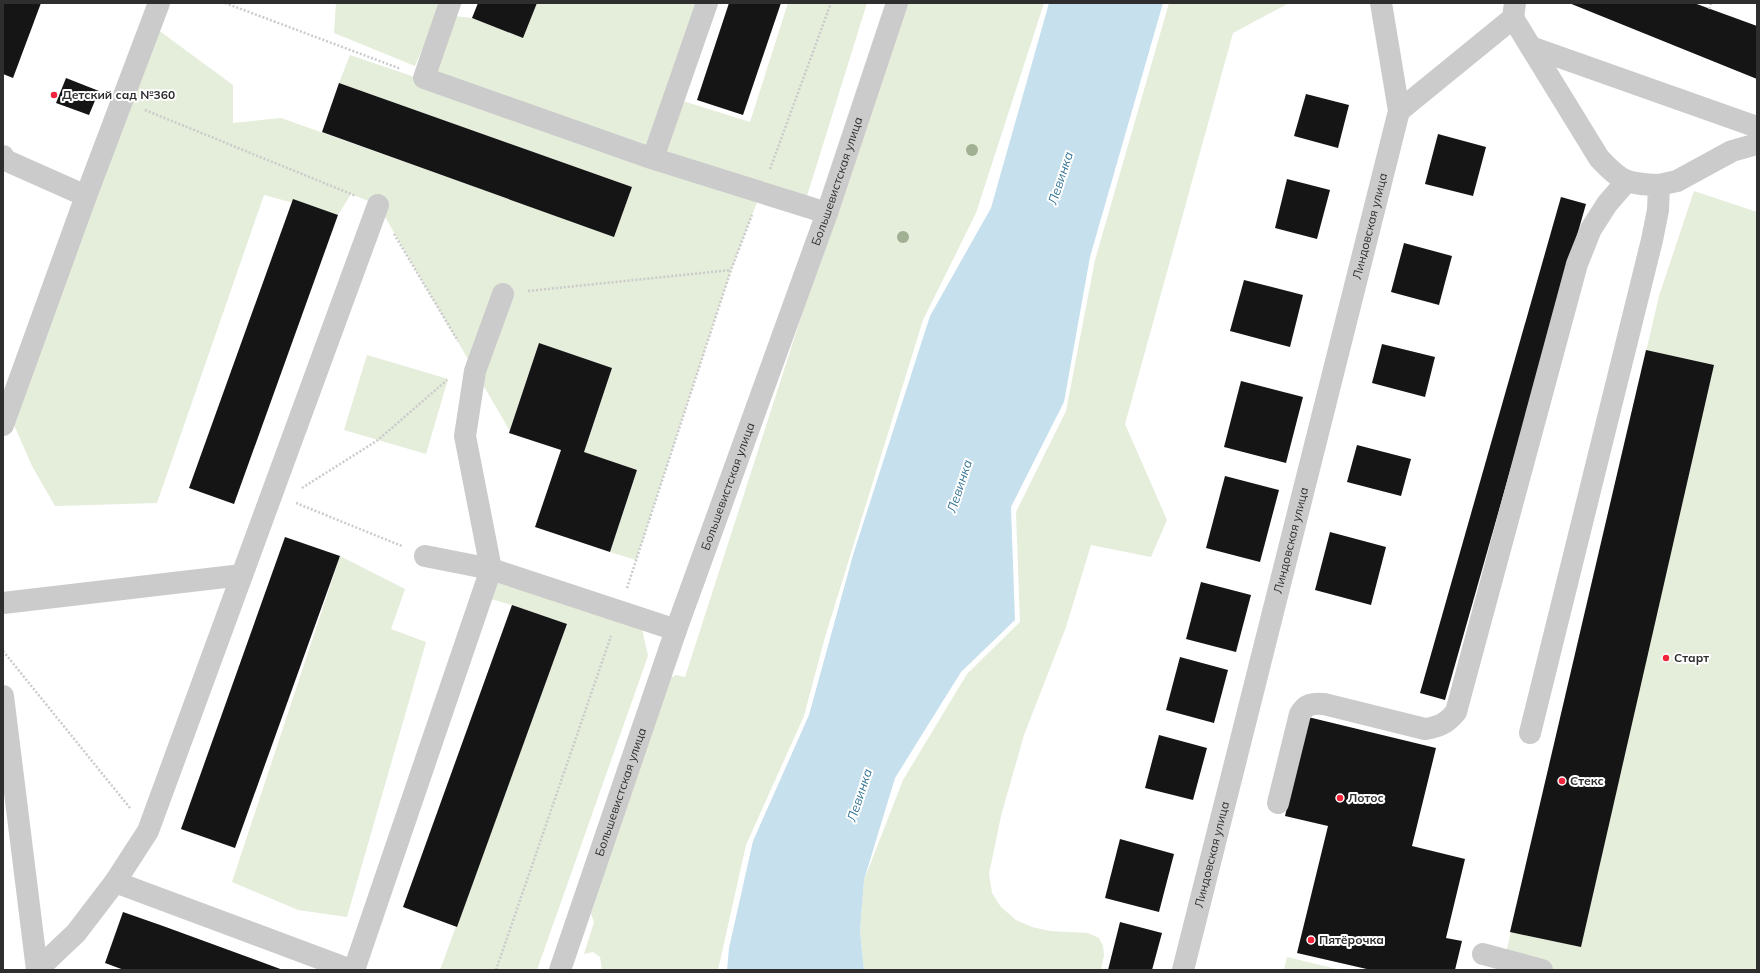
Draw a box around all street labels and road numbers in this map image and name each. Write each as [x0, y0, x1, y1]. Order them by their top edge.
street label: Большевистская улица [808, 115, 866, 248]
street label: Линдовская улица [1349, 171, 1390, 281]
street label: Большевистская улица [697, 420, 758, 552]
street label: Линдовская улица [1270, 486, 1311, 595]
street label: Большевистская улица [591, 726, 649, 858]
street label: Линдовская улица [1191, 800, 1232, 909]

